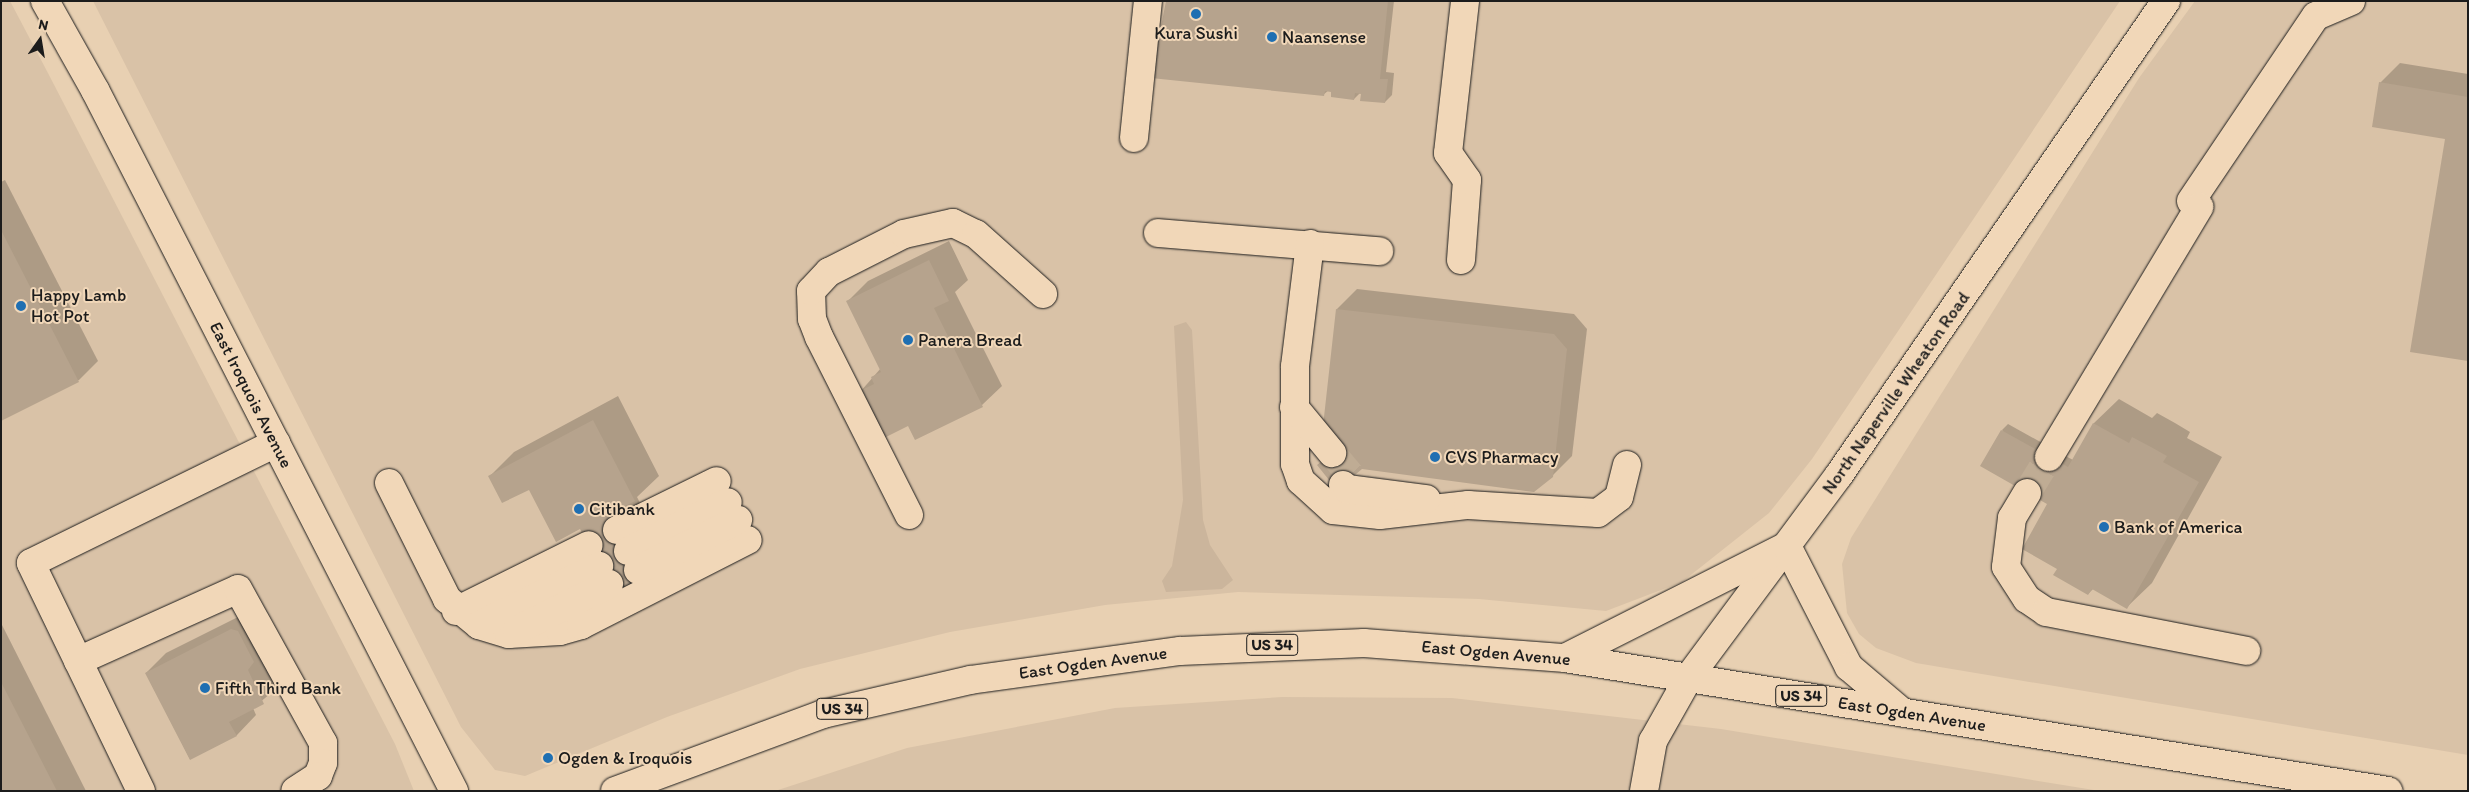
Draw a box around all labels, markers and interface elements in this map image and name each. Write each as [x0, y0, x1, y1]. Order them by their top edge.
marker: Kura Sushi [1190, 8, 1202, 20]
north arrow [15, 15, 65, 65]
text: N [37, 16, 50, 34]
place label: Kura Sushi [1154, 22, 1238, 44]
place label: Naansense [1282, 26, 1366, 48]
marker: Naansense [1266, 31, 1278, 43]
place label: Happy Lamb Hot Pot [31, 285, 127, 328]
street label: North Naperville Wheaton Road [1818, 288, 1974, 498]
marker: Happy Lamb Hot Pot [15, 300, 27, 312]
street label: East Iroquois Avenue [205, 318, 297, 472]
place label: Panera Bread [918, 329, 1022, 351]
marker: Panera Bread [902, 334, 914, 346]
place label: CVS Pharmacy [1445, 446, 1558, 468]
marker: CVS Pharmacy [1429, 451, 1441, 463]
place label: Citibank [589, 498, 655, 520]
marker: Citibank [573, 503, 585, 515]
place label: Bank of America [2114, 516, 2243, 538]
marker: Bank of America [2098, 521, 2110, 533]
road number: US 34 [1246, 632, 1298, 658]
street label: East Ogden Avenue [1421, 636, 1571, 670]
street label: East Ogden Avenue [1018, 642, 1168, 684]
place label: Fifth Third Bank [215, 677, 341, 699]
marker: Fifth Third Bank [199, 682, 211, 694]
road number: US 34 [1775, 682, 1827, 709]
street label: East Ogden Avenue [1837, 692, 1987, 736]
road number: US 34 [816, 696, 868, 722]
place label: Ogden & Iroquois [558, 747, 692, 769]
marker: Ogden & Iroquois [542, 752, 554, 764]

